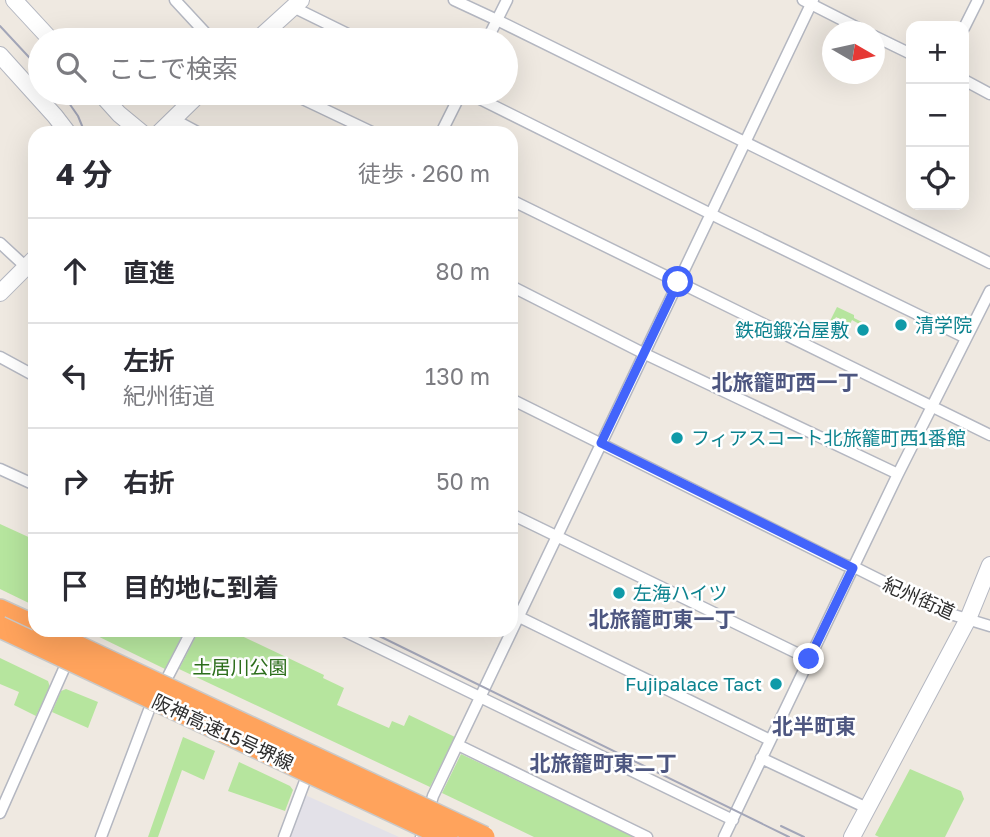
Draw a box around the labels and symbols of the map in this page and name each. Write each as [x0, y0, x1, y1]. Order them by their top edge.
north arrow [822, 21, 885, 84]
route start [662, 266, 693, 297]
place label: 清学院 [915, 313, 972, 336]
marker: 清学院 [893, 317, 909, 333]
place label: 鉄砲鍛冶屋敷 [735, 318, 849, 341]
marker: 鉄砲鍛冶屋敷 [855, 322, 871, 338]
district label: 北旅籠町西一丁 [712, 369, 859, 395]
place label: フィアスコート北旅籠町西1番館 [691, 426, 966, 449]
marker: フィアスコート北旅籠町西1番館 [669, 430, 685, 446]
street label: 紀州街道 [880, 572, 959, 624]
place label: 左海ハイツ [633, 581, 728, 604]
marker: 左海ハイツ [611, 585, 627, 601]
district label: 北旅籠町東一丁 [589, 606, 736, 632]
route end [793, 643, 824, 674]
park label: 土居川公園 [192, 655, 288, 678]
place label: Fujipalace Tact [625, 672, 762, 695]
marker: Fujipalace Tact [768, 676, 784, 692]
street label: 阪神高速15号堺線 [149, 689, 298, 774]
district label: 北半町東 [772, 713, 856, 739]
district label: 北旅籠町東二丁 [530, 750, 677, 776]

